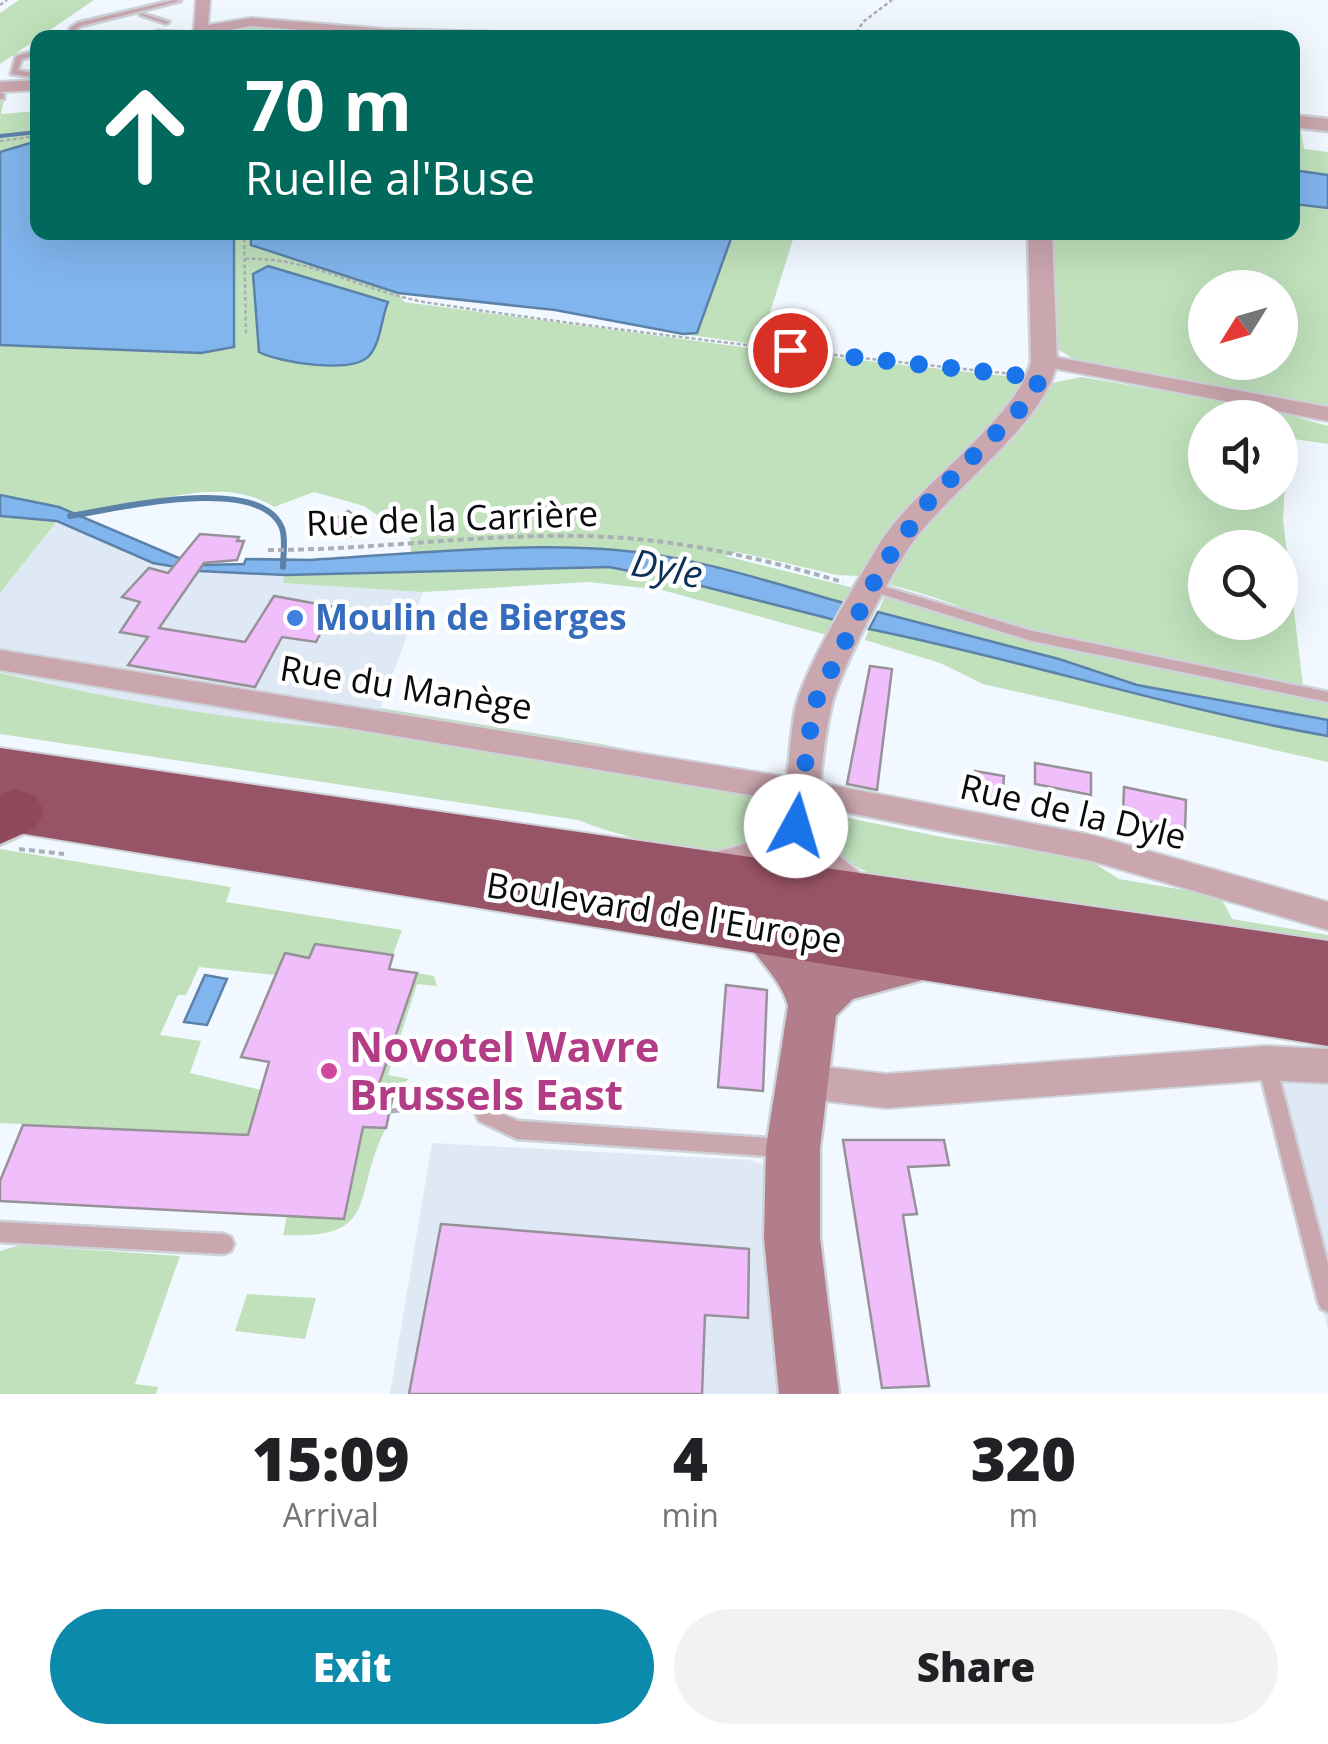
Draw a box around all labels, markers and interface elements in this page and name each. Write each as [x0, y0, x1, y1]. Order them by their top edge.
text: 70 m [245, 56, 412, 152]
icon: ahead [80, 70, 210, 200]
text: Ruelle al'Buse [245, 147, 535, 208]
north arrow [1188, 270, 1298, 380]
map controls [1188, 270, 1298, 640]
pin [748, 308, 833, 393]
icon: arrive [763, 323, 818, 378]
button: sound [1188, 400, 1298, 510]
street label: Rue de la Carrière [305, 489, 599, 546]
button: search [1188, 530, 1298, 640]
water label: Dyle [627, 535, 707, 599]
place label: Moulin de Bierges [315, 593, 627, 640]
marker: Moulin de Bierges [284, 607, 306, 629]
street label: Rue du Manège [277, 643, 536, 730]
street label: Rue de la Dyle [956, 762, 1191, 859]
position arrow [744, 774, 848, 878]
street label: Boulevard de l'Europe [483, 860, 845, 963]
place label: Novotel Wavre Brussels East [349, 1017, 660, 1122]
marker: Novotel Wavre Brussels East [318, 1060, 340, 1082]
text: 15:09 [252, 1417, 410, 1499]
text: 4 [673, 1417, 708, 1499]
text: 320 [971, 1417, 1076, 1499]
text: Arrival [283, 1493, 379, 1536]
text: min [662, 1493, 719, 1536]
text: m [1009, 1493, 1038, 1536]
button: Exit [50, 1609, 654, 1724]
button: Share [674, 1609, 1278, 1724]

